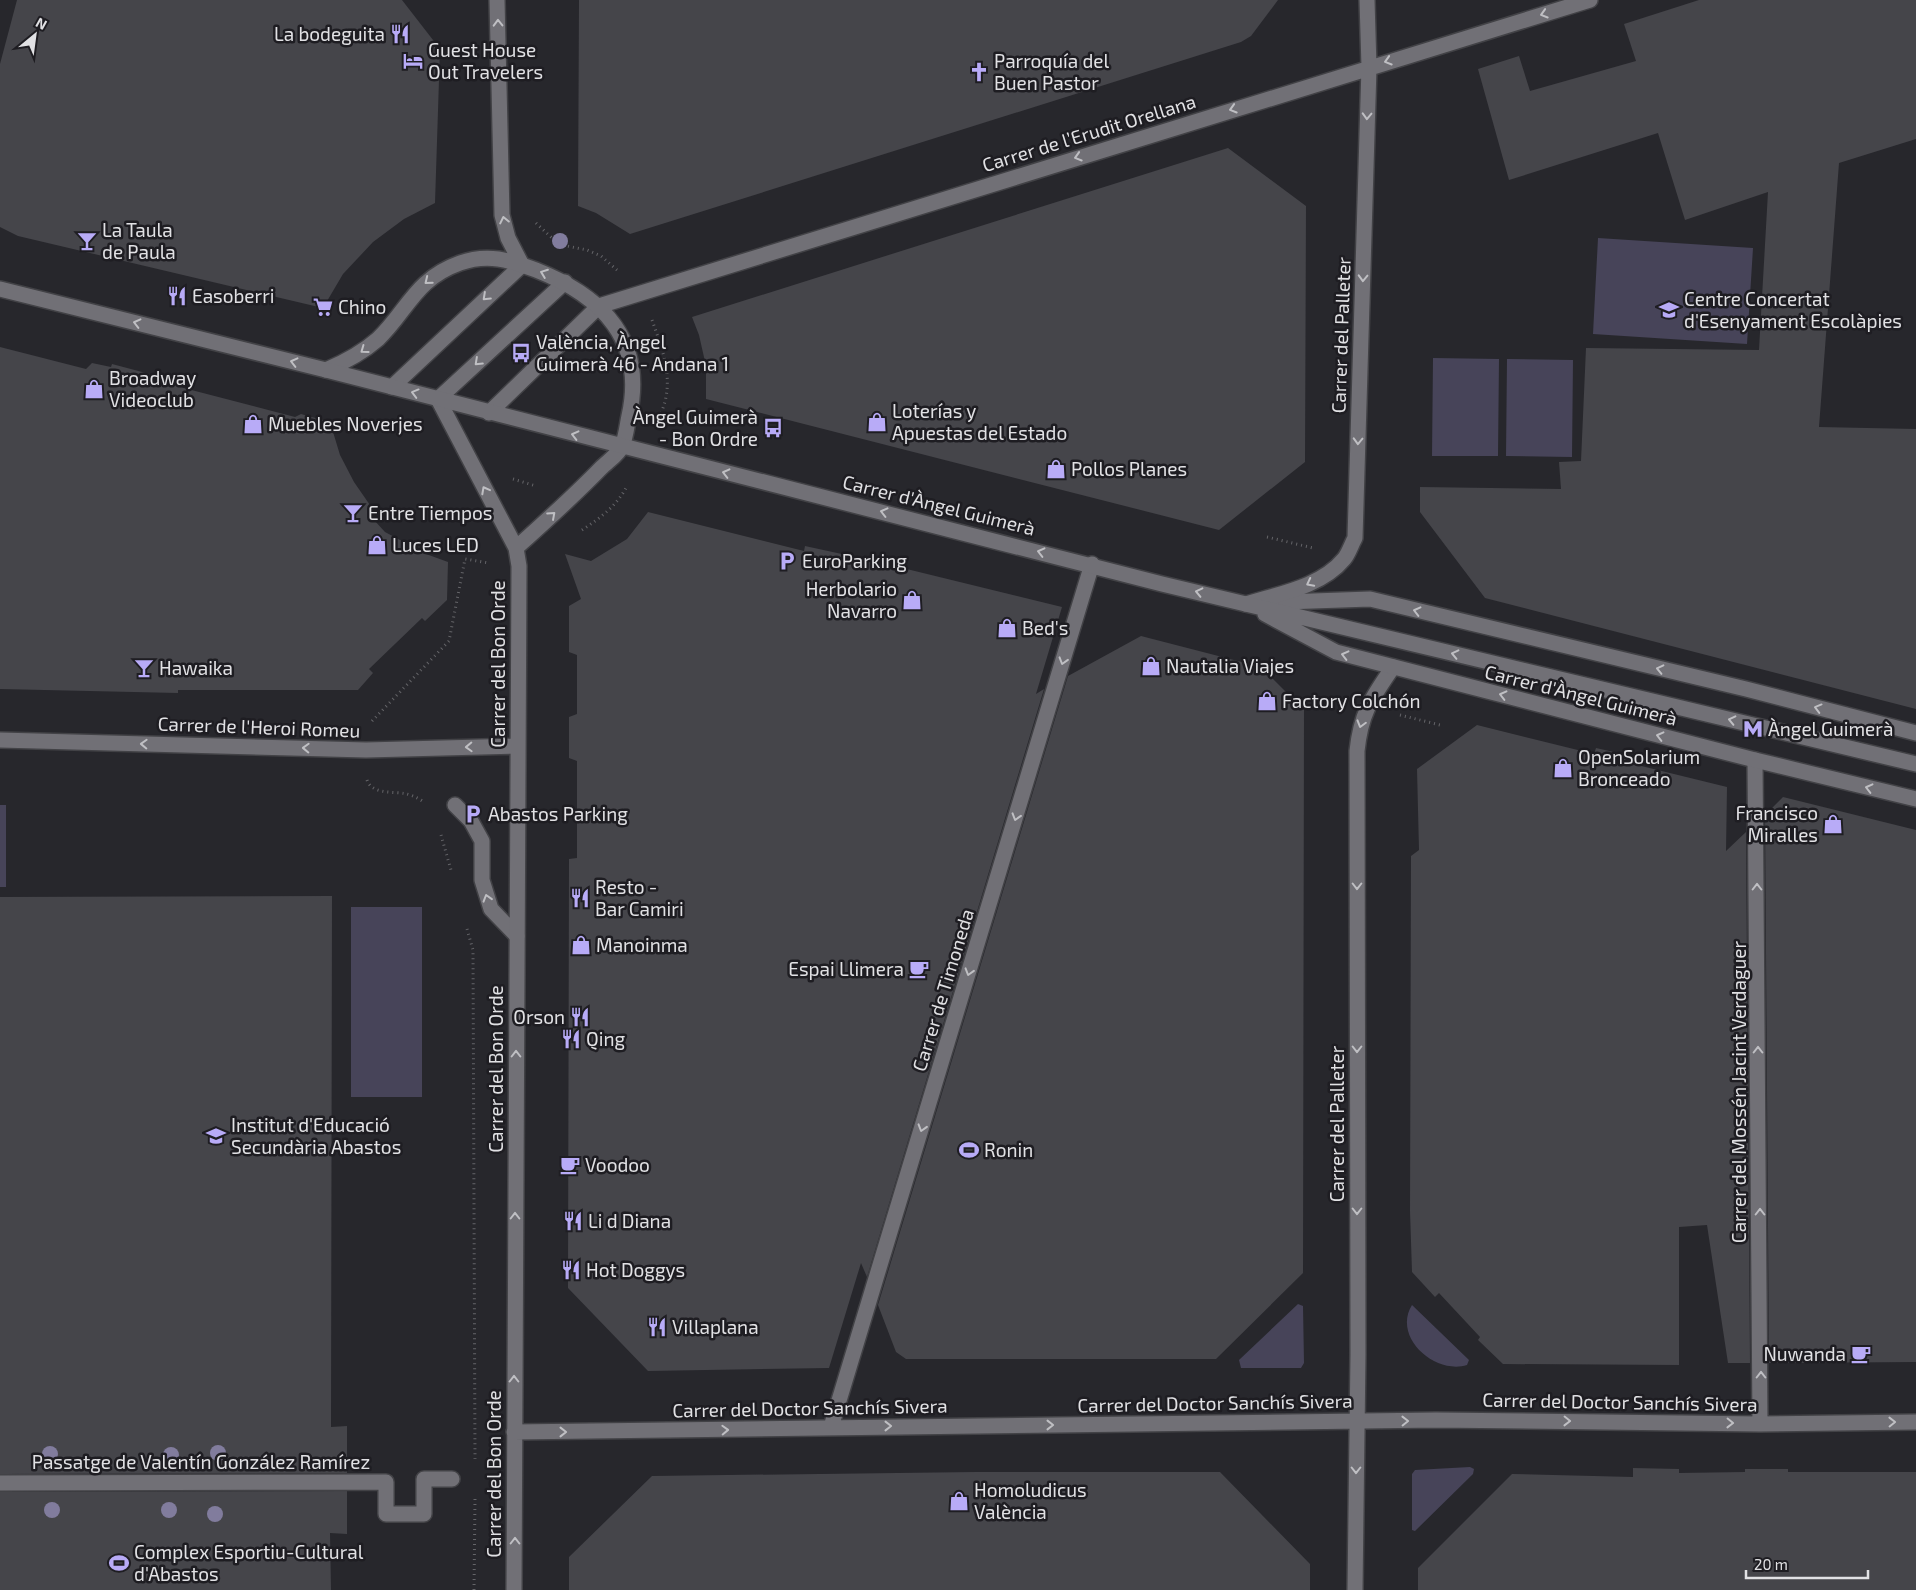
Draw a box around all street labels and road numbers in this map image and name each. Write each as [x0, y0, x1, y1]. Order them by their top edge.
street label: Carrer de l’Erudit Orellana [979, 89, 1198, 176]
street label: Carrer del Palleter [1326, 256, 1355, 414]
street label: Carrer d'Àngel Guimerà [841, 469, 1038, 540]
street label: Carrer del Bon Orde [486, 580, 509, 748]
street label: Carrer d'Àngel Guimerà [1483, 659, 1680, 730]
street label: Carrer de l'Heroi Romeu [157, 711, 361, 742]
street label: Carrer de Timoneda [907, 906, 978, 1074]
street label: Carrer del Mossén Jacint Verdaguer [1727, 940, 1750, 1243]
street label: Carrer del Bon Orde [484, 985, 507, 1153]
street label: Carrer del Palleter [1325, 1045, 1348, 1202]
street label: Carrer del Doctor Sanchís Sivera [1482, 1388, 1758, 1415]
street label: Carrer del Doctor Sanchís Sivera [1077, 1389, 1353, 1416]
street label: Carrer del Bon Orde [482, 1390, 505, 1558]
street label: Carrer del Doctor Sanchís Sivera [672, 1394, 948, 1421]
street label: Passatge de Valentín González Ramírez [32, 1450, 370, 1473]

